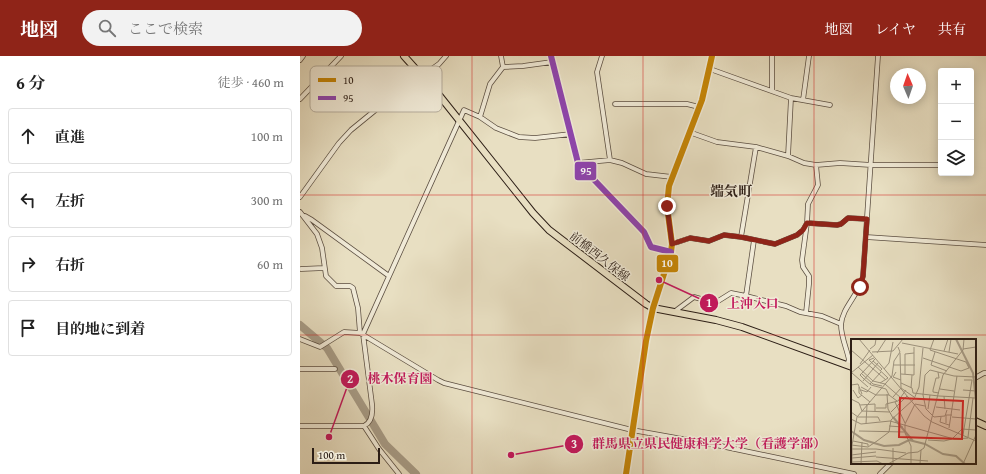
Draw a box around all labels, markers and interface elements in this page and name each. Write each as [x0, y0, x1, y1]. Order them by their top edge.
search box [82, 10, 362, 46]
text: 地図 [20, 15, 58, 43]
icon: search [96, 17, 118, 39]
text: ここで検索 [128, 18, 203, 39]
text: 地図 [825, 19, 853, 39]
text: レイヤ [875, 19, 916, 39]
text: 共有 [938, 19, 966, 39]
legend [310, 66, 442, 112]
north arrow [890, 68, 926, 104]
map controls [938, 68, 974, 176]
button: + [938, 68, 974, 104]
text: 6 分 [16, 70, 46, 95]
text: 10 [343, 72, 354, 88]
text: 徒歩 · 460 m [218, 73, 284, 92]
text: 95 [343, 90, 354, 106]
button: − [938, 104, 974, 140]
icon: ahead [17, 125, 39, 147]
text: 直進 [55, 126, 85, 147]
text: 100 m [251, 127, 283, 146]
button: layers [938, 140, 974, 176]
line badge: 95 [574, 161, 597, 181]
text: 95 [580, 163, 592, 179]
district label: 端気町 [710, 181, 753, 201]
icon: left [17, 189, 39, 211]
text: 左折 [55, 190, 85, 211]
text: 300 m [251, 191, 283, 210]
route end [658, 197, 676, 215]
street label: 前橋西久保線 [566, 227, 634, 285]
icon: right [17, 253, 39, 275]
text: 右折 [55, 254, 85, 275]
line badge: 10 [656, 254, 679, 273]
text: 60 m [257, 255, 283, 274]
text: 10 [661, 255, 673, 271]
route start [851, 278, 869, 296]
callout: 上沖入口 [699, 291, 787, 316]
text: 1 [706, 294, 712, 311]
text: 上沖入口 [727, 294, 779, 313]
icon: arrive [17, 317, 39, 339]
text: 目的地に到着 [55, 318, 145, 339]
inset map [851, 339, 976, 464]
callout: 桃木保育園 [340, 366, 441, 391]
text: 桃木保育園 [367, 369, 433, 388]
text: 2 [347, 370, 353, 387]
callout: 群馬県立県民健康科学大学（看護学部） [564, 431, 834, 456]
text: 群馬県立県民健康科学大学（看護学部） [592, 434, 826, 453]
text: 3 [571, 435, 577, 452]
scale bar [312, 446, 380, 465]
text: 100 m [318, 447, 345, 463]

